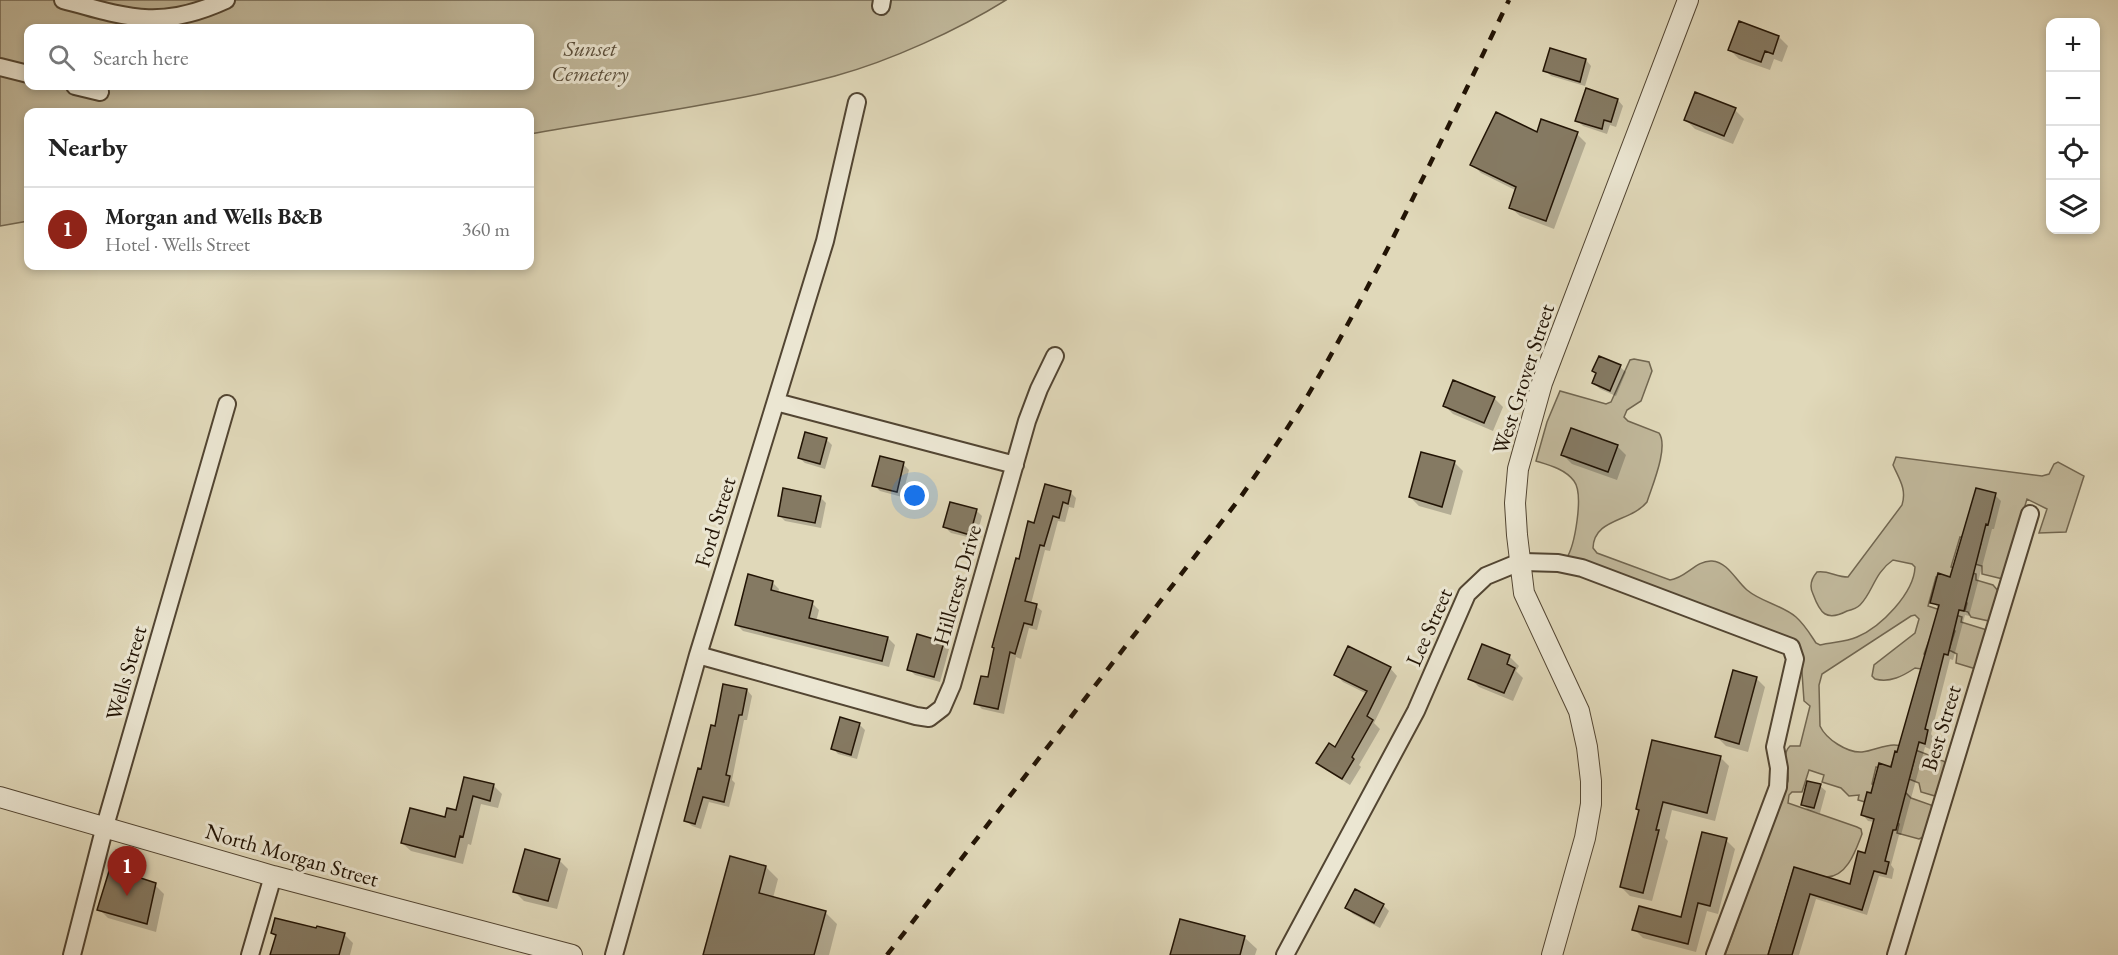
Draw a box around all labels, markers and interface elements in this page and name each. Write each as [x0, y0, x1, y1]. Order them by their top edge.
map controls [2046, 18, 2100, 234]
button: + [2046, 18, 2100, 72]
search box [24, 24, 534, 90]
park label: Sunset Cemetery [551, 34, 629, 88]
icon: search [45, 41, 78, 74]
text: Search here [93, 43, 188, 72]
button: − [2046, 72, 2100, 126]
button: locate [2046, 126, 2100, 180]
text: Nearby [48, 130, 128, 164]
button: layers [2046, 180, 2100, 234]
text: Morgan and Wells B&B [105, 202, 323, 231]
text: 1 [62, 216, 73, 242]
text: 360 m [462, 216, 510, 242]
text: Hotel · Wells Street [105, 231, 250, 257]
street label: West Grover Street [1485, 300, 1561, 458]
street label: Ford Street [688, 473, 742, 571]
your location [900, 481, 929, 510]
street label: Hillcrest Drive [926, 521, 988, 648]
street label: Lee Street [1399, 583, 1459, 671]
street label: Wells Street [99, 622, 153, 724]
street label: Best Street [1914, 681, 1968, 774]
street label: North Morgan Street [202, 816, 382, 894]
pin: 1 [108, 846, 146, 896]

